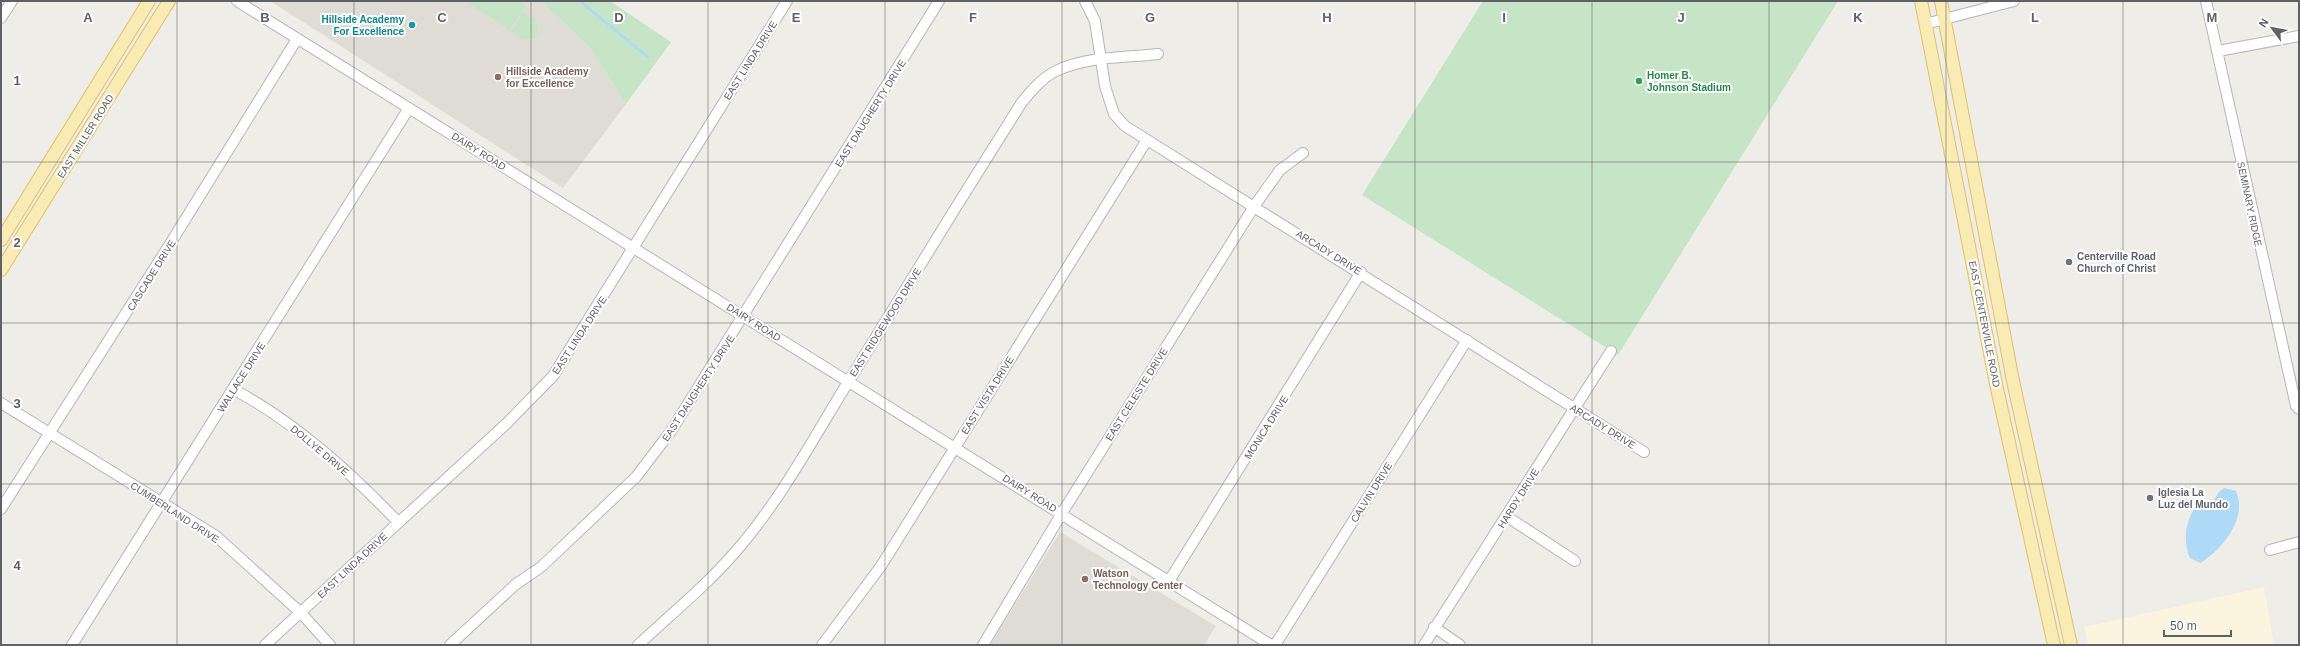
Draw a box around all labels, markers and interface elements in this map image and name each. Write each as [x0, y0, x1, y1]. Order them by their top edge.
north arrow [2252, 8, 2292, 48]
text: A [83, 10, 93, 25]
text: B [260, 10, 270, 25]
text: C [437, 10, 447, 25]
text: D [614, 10, 624, 25]
text: E [792, 10, 801, 25]
text: F [969, 10, 977, 25]
text: G [1145, 10, 1155, 25]
text: H [1322, 10, 1332, 25]
text: I [1502, 10, 1506, 25]
text: J [1677, 10, 1685, 25]
text: K [1853, 10, 1863, 25]
text: L [2031, 10, 2039, 25]
text: M [2207, 10, 2217, 25]
place label: Hillside Academy For Excellence [322, 14, 404, 37]
text: N [2256, 16, 2271, 29]
street label: EAST LINDA DRIVE [722, 19, 779, 102]
marker: Hillside Academy For Excellence [407, 20, 417, 30]
street label: EAST DAUGHERTY DRIVE [833, 57, 908, 169]
place label: Hillside Academy for Excellence [506, 66, 589, 89]
place label: Homer B. Johnson Stadium [1647, 70, 1731, 93]
marker: Hillside Academy for Excellence [493, 72, 503, 82]
text: 1 [13, 73, 21, 88]
marker: Homer B. Johnson Stadium [1634, 76, 1644, 86]
street label: EAST MILLER ROAD [55, 92, 116, 180]
street label: DAIRY ROAD [450, 130, 508, 172]
street label: SEMINARY RIDGE [2235, 161, 2264, 248]
street label: ARCADY DRIVE [1294, 228, 1364, 277]
text: 2 [13, 235, 21, 250]
street label: CASCADE DRIVE [125, 237, 178, 313]
place label: Centerville Road Church of Christ [2077, 251, 2157, 274]
marker: Centerville Road Church of Christ [2064, 257, 2074, 267]
street label: EAST CENTERVILLE ROAD [1967, 260, 2002, 388]
street label: EAST RIDGEWOOD DRIVE [847, 266, 924, 379]
street label: EAST LINDA DRIVE [550, 294, 609, 376]
street label: DAIRY ROAD [725, 301, 783, 343]
street label: EAST DAUGHERTY DRIVE [660, 333, 737, 443]
street label: WALLACE DRIVE [215, 340, 268, 414]
street label: EAST CELESTE DRIVE [1103, 345, 1170, 443]
street label: EAST VISTA DRIVE [959, 354, 1016, 436]
street label: MONICA DRIVE [1242, 393, 1291, 461]
text: 3 [13, 396, 21, 411]
street label: ARCADY DRIVE [1568, 402, 1638, 451]
street label: DOLLYE DRIVE [289, 423, 351, 478]
street label: CALVIN DRIVE [1349, 460, 1394, 524]
street label: HARDY DRIVE [1496, 466, 1541, 530]
street label: DAIRY ROAD [1001, 472, 1059, 514]
street label: CUMBERLAND DRIVE [128, 480, 221, 545]
place label: Iglesia La Luz del Mundo [2158, 487, 2228, 510]
marker: Iglesia La Luz del Mundo [2145, 493, 2155, 503]
street label: EAST LINDA DRIVE [315, 530, 390, 600]
text: 4 [13, 558, 21, 573]
place label: Watson Technology Center [1093, 568, 1183, 591]
marker: Watson Technology Center [1080, 574, 1090, 584]
scale bar [2164, 612, 2231, 638]
text: 50 m [2170, 619, 2197, 633]

